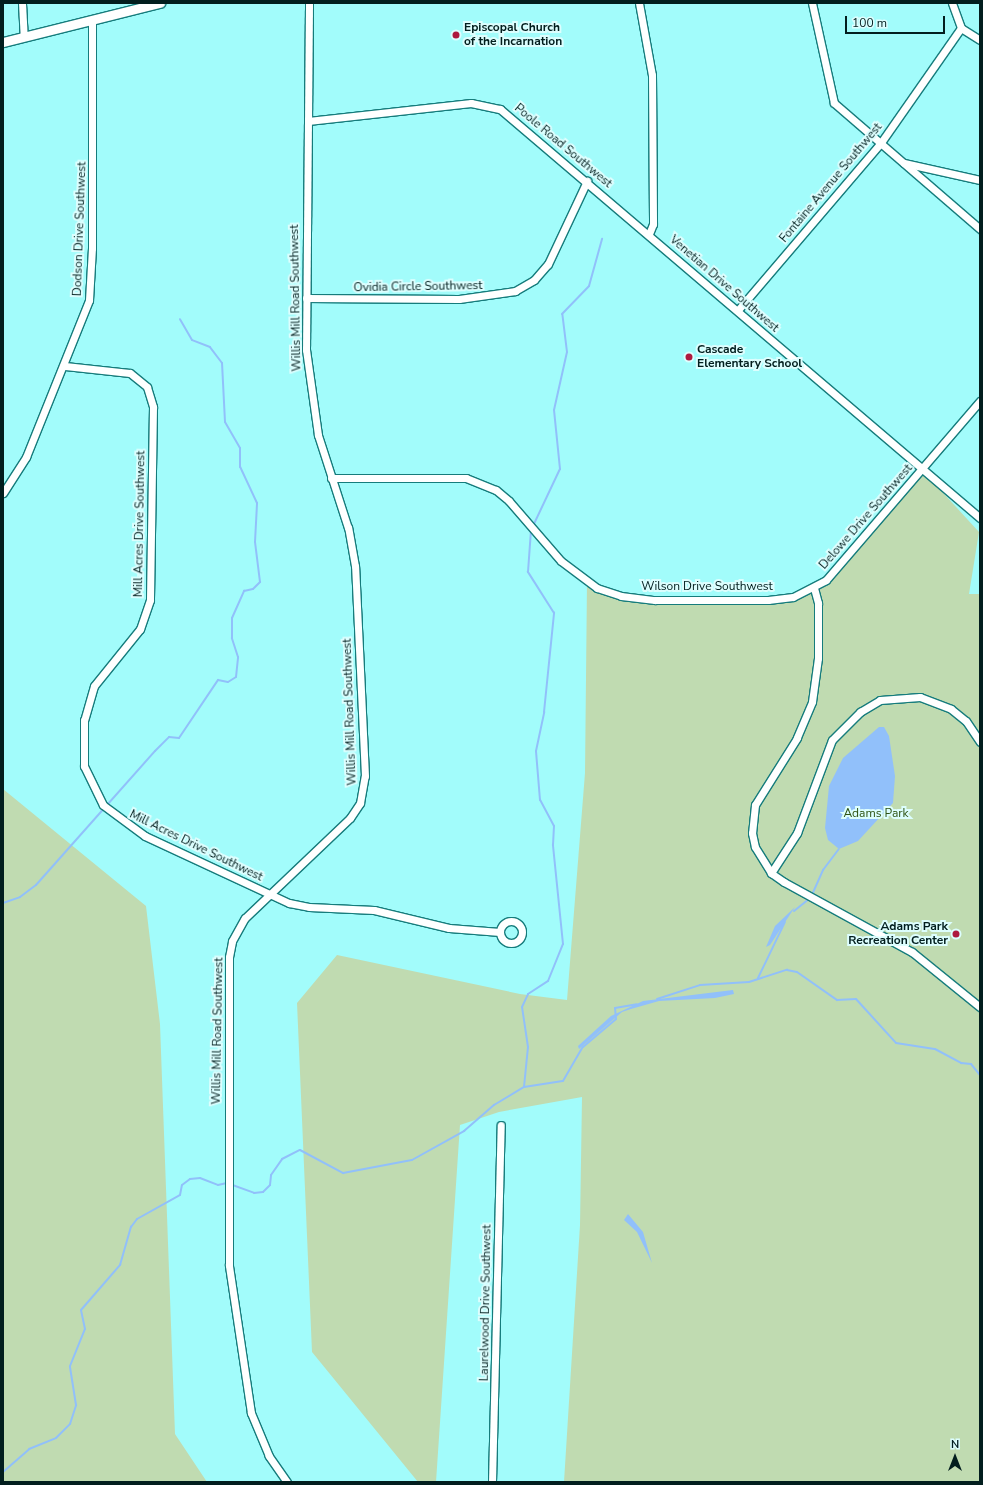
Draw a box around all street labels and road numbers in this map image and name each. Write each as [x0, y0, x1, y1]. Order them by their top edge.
street label: Poole Road Southwest [511, 101, 615, 191]
street label: Fontaine Avenue Southwest [777, 120, 885, 246]
street label: Dodson Drive Southwest [70, 162, 90, 296]
street label: Willis Mill Road Southwest [288, 224, 304, 372]
street label: Venetian Drive Southwest [666, 233, 782, 335]
street label: Ovidia Circle Southwest [353, 279, 483, 295]
street label: Mill Acres Drive Southwest [132, 451, 148, 597]
street label: Delowe Drive Southwest [816, 462, 916, 572]
street label: Wilson Drive Southwest [641, 580, 773, 594]
street label: Willis Mill Road Southwest [340, 638, 360, 786]
street label: Mill Acres Drive Southwest [127, 807, 265, 885]
street label: Willis Mill Road Southwest [210, 957, 226, 1105]
street label: Laurelwood Drive Southwest [477, 1225, 495, 1381]

